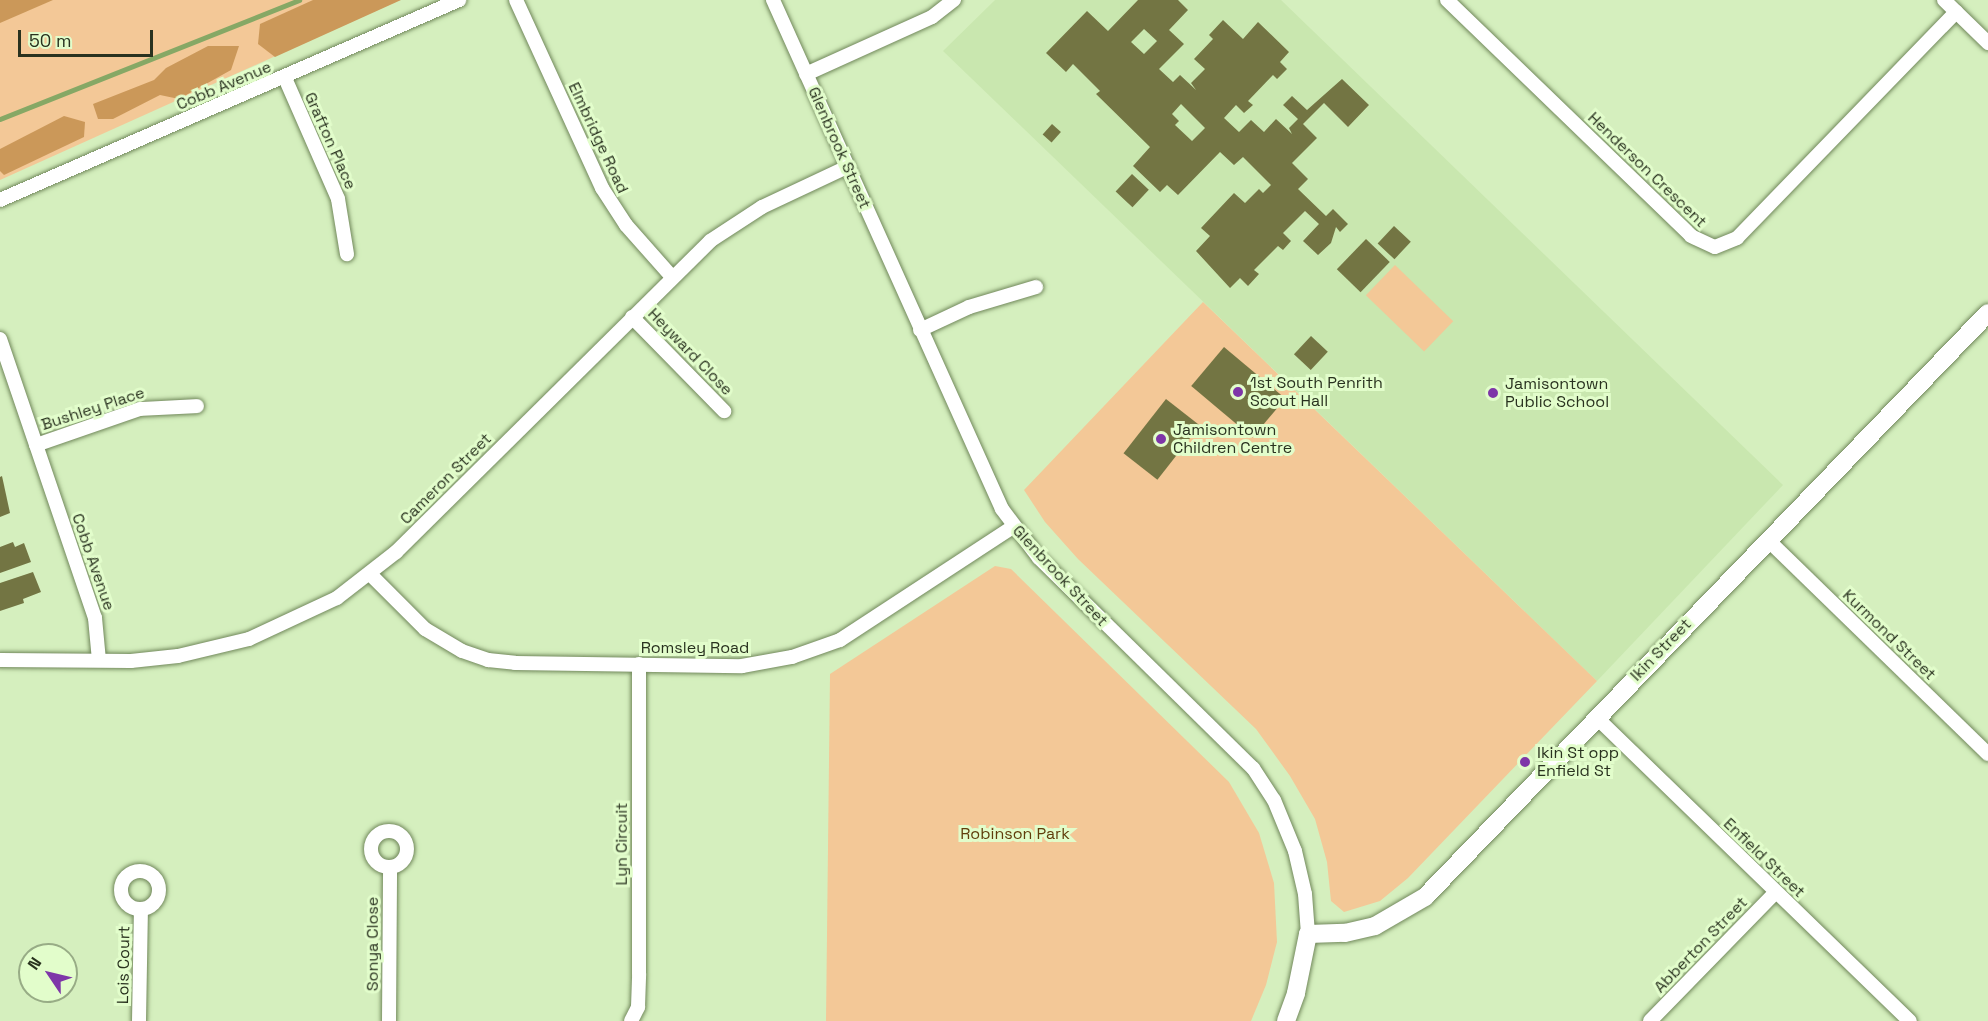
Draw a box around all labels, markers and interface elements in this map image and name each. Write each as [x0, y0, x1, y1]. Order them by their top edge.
scale bar [21, 18, 156, 56]
text: 50 m [29, 29, 71, 52]
street label: Cobb Avenue [174, 57, 274, 115]
street label: Elmbridge Road [564, 79, 632, 197]
street label: Glenbrook Street [804, 84, 874, 212]
street label: Grafton Place [300, 89, 360, 193]
street label: Henderson Crescent [1584, 108, 1710, 232]
street label: Heyward Close [644, 304, 736, 400]
place label: 1st South Penrith Scout Hall [1250, 373, 1383, 411]
place label: Jamisontown Public School [1505, 374, 1609, 412]
street label: Bushley Place [39, 383, 147, 435]
marker: 1st South Penrith Scout Hall [1231, 385, 1245, 399]
marker: Jamisontown Public School [1486, 386, 1500, 400]
place label: Jamisontown Children Centre [1173, 420, 1292, 458]
street label: Cameron Street [396, 429, 496, 529]
marker: Jamisontown Children Centre [1154, 432, 1168, 446]
street label: Cobb Avenue [67, 511, 119, 613]
street label: Glenbrook Street [1008, 521, 1112, 631]
street label: Kurmond Street [1838, 586, 1940, 684]
street label: Ikin Street [1627, 615, 1695, 685]
street label: Romsley Road [641, 638, 749, 658]
place label: Ikin St opp Enfield St [1537, 743, 1619, 781]
marker: Ikin St opp Enfield St [1518, 755, 1532, 769]
street label: Lyn Circuit [612, 803, 632, 885]
street label: Enfield Street [1719, 814, 1809, 902]
park label: Robinson Park [960, 824, 1070, 844]
street label: Abberton Street [1650, 893, 1752, 997]
street label: Sonya Close [363, 897, 383, 991]
street label: Lois Court [114, 926, 134, 1004]
north arrow [18, 943, 78, 1003]
text: N [23, 953, 46, 974]

